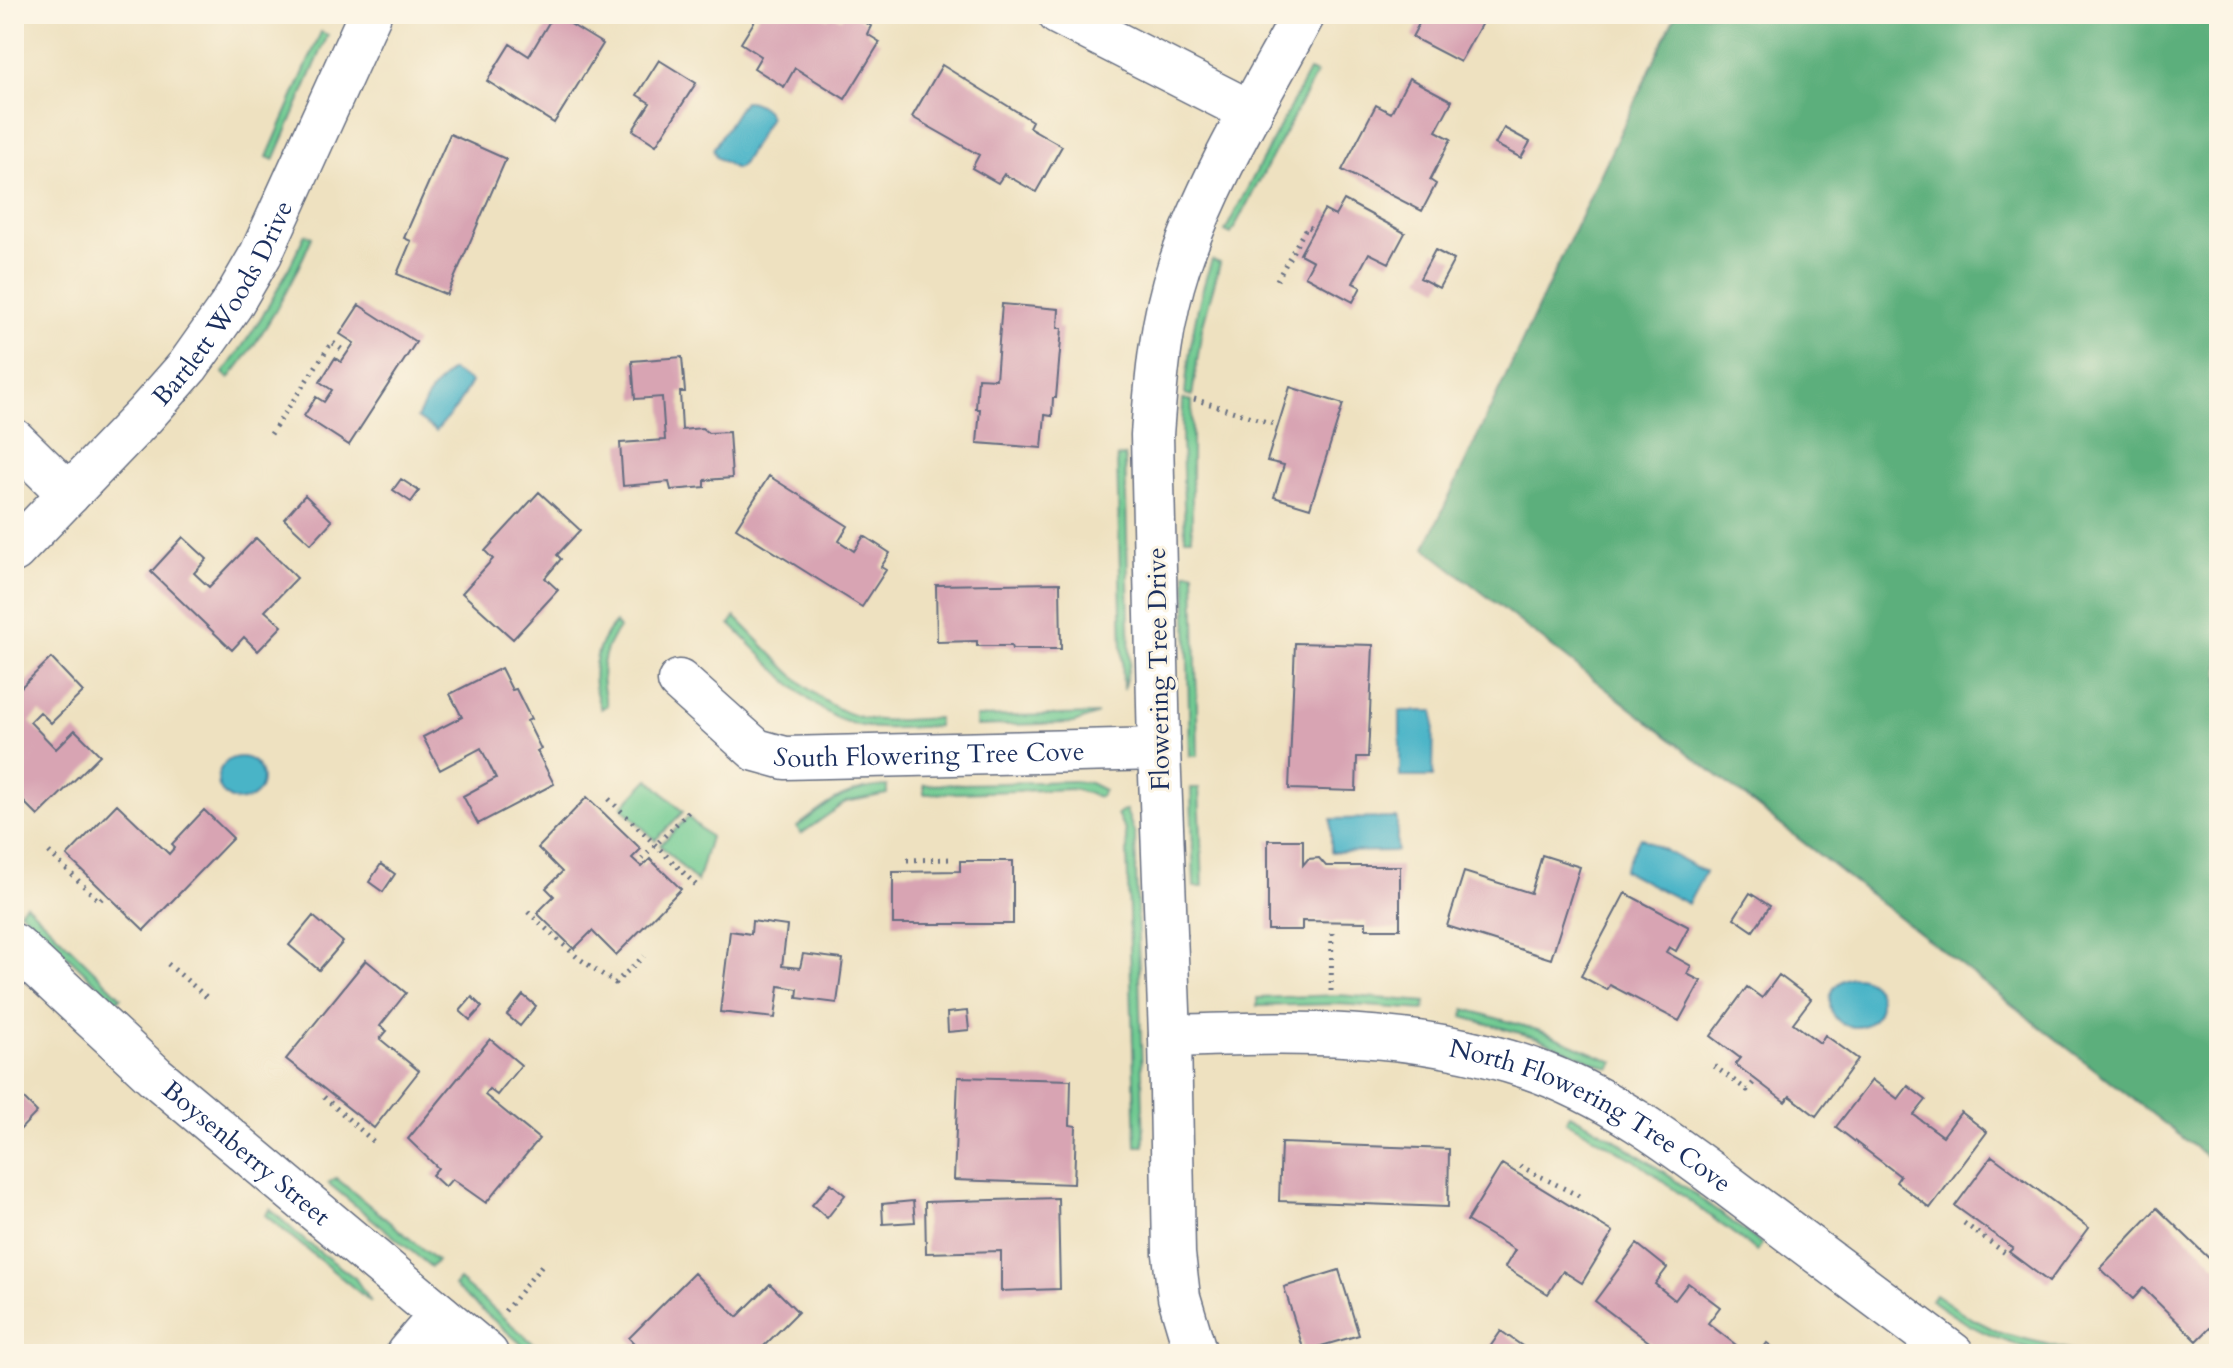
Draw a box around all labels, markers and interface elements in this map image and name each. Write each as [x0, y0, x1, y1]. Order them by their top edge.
street label: Bartlett Woods Drive [144, 195, 301, 413]
street label: Flowering Tree Drive [1139, 547, 1178, 791]
street label: South Flowering Tree Cove [770, 734, 1085, 776]
street label: North Flowering Tree Cove [1446, 1030, 1739, 1200]
street label: Boysenberry Street [155, 1073, 338, 1234]

